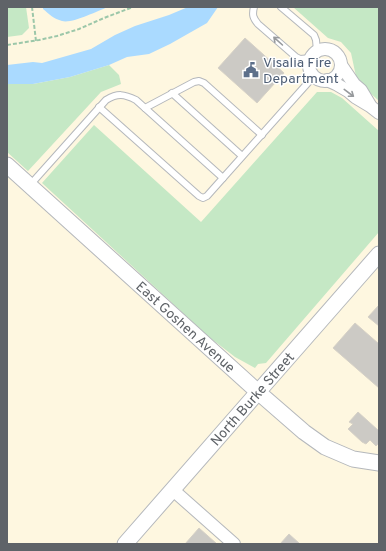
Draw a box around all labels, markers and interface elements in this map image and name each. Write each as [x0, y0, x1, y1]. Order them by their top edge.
one-way arrow [273, 37, 283, 46]
place label: Visalia Fire Department [263, 55, 339, 88]
public building icon: Visalia Fire Department [242, 61, 260, 79]
one-way arrow [343, 89, 354, 97]
street label: East Goshen Avenue [132, 279, 238, 377]
street label: North Burke Street [208, 350, 299, 450]

